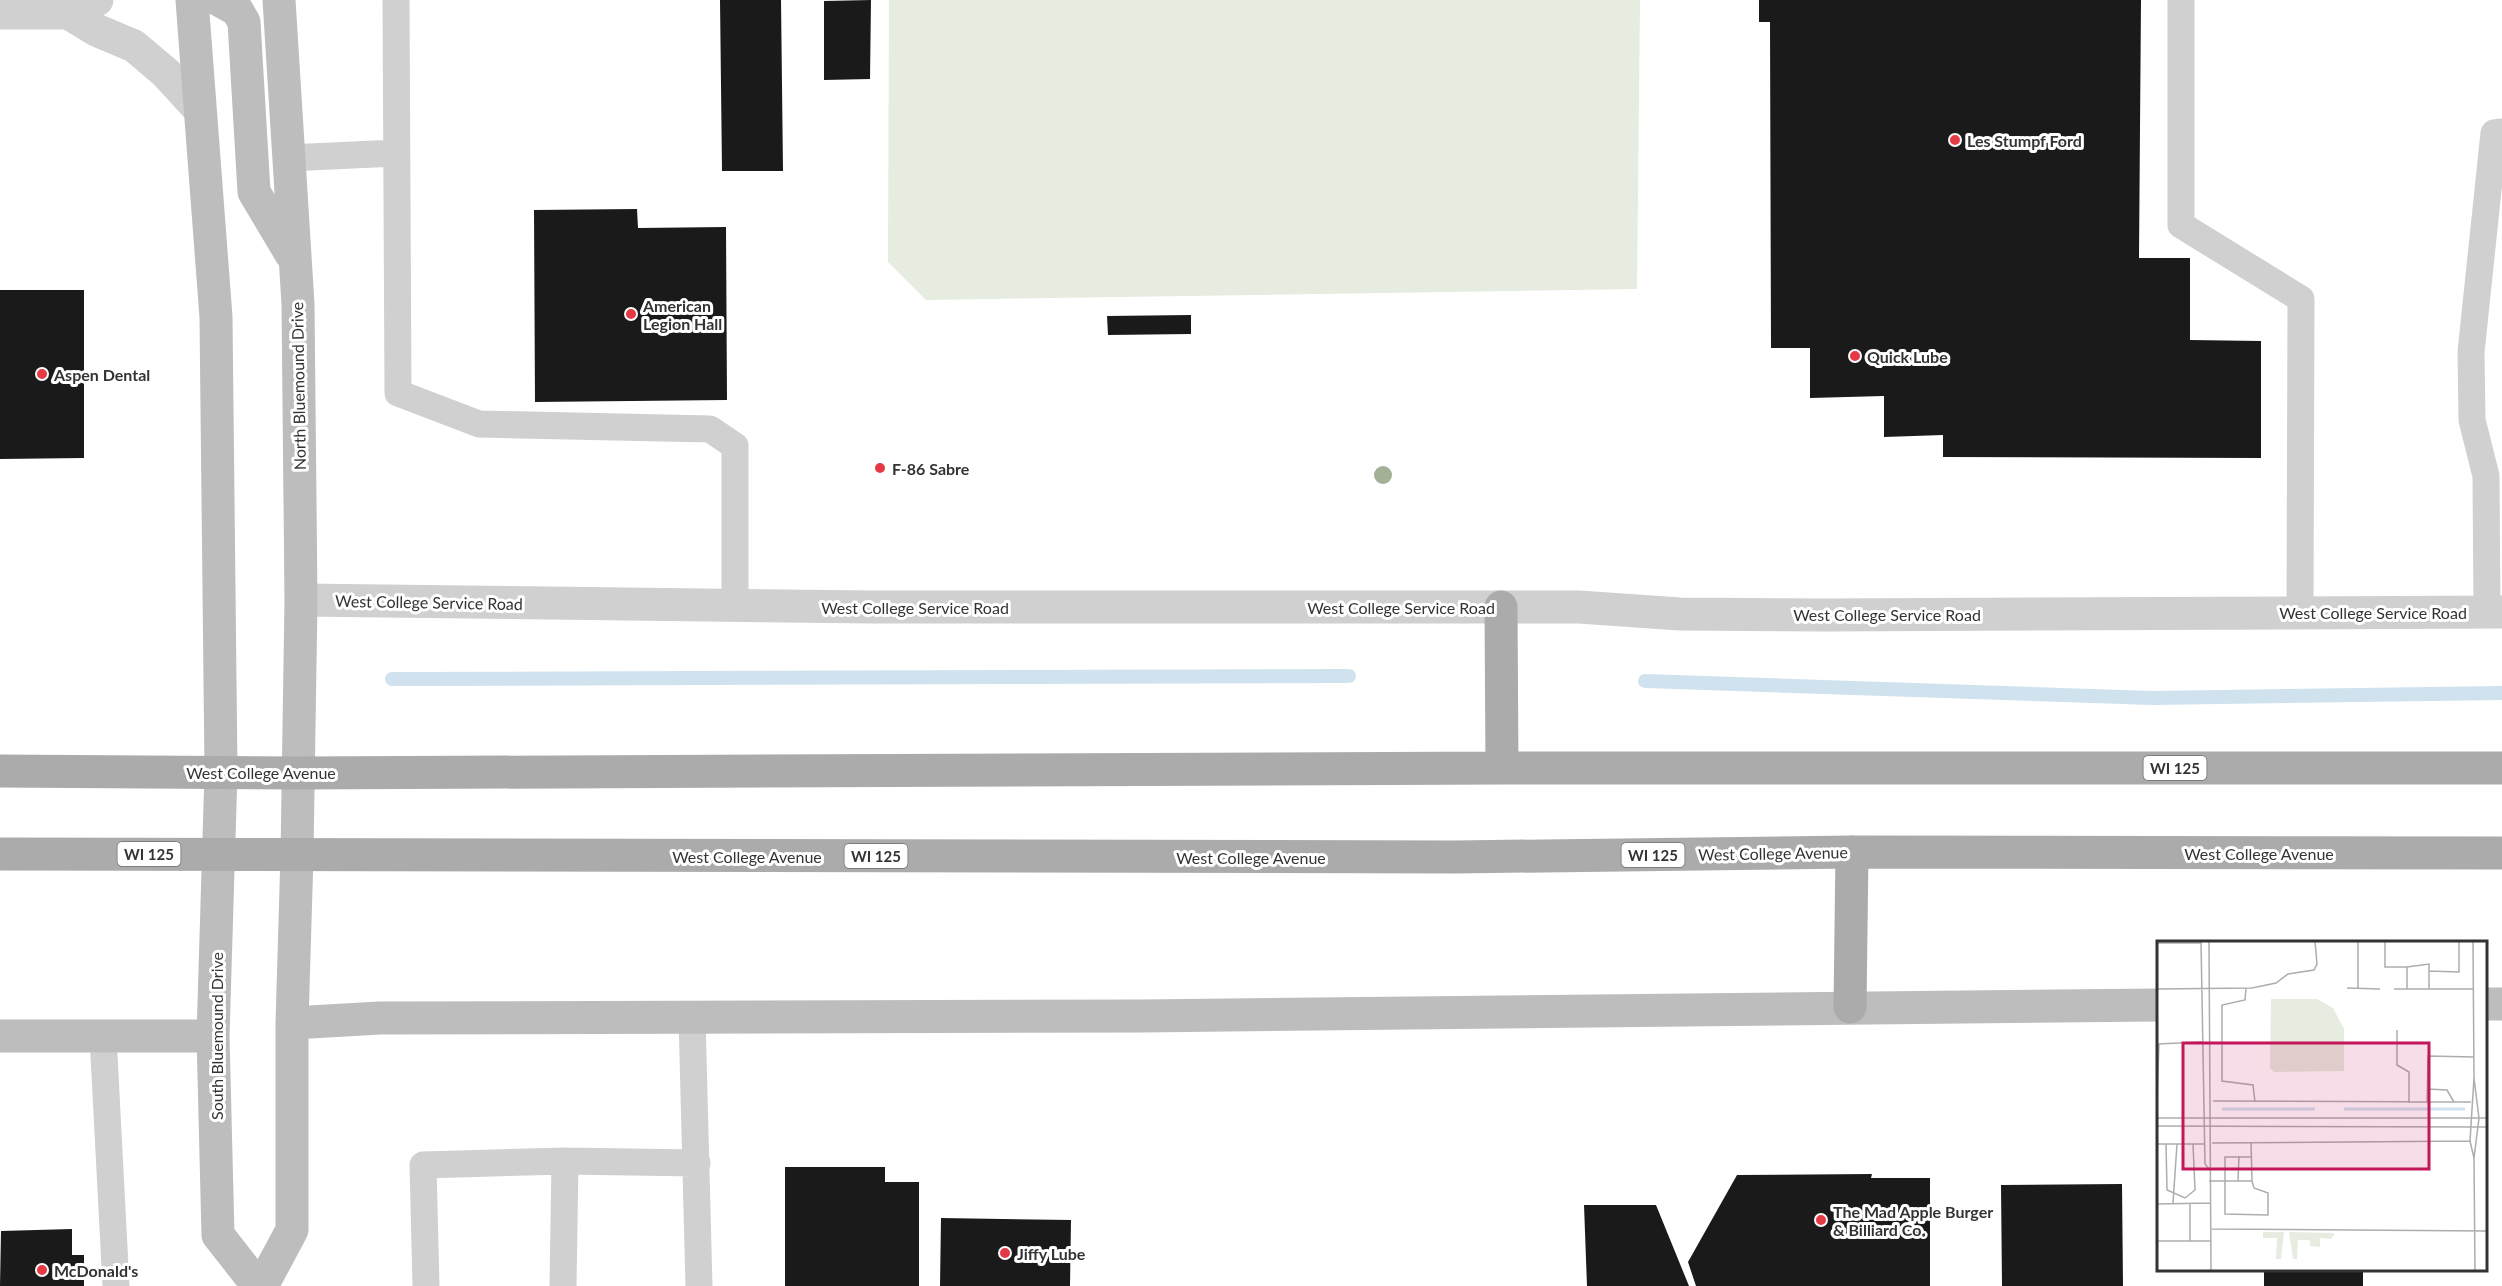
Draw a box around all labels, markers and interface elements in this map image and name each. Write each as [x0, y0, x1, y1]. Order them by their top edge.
place label: Les Stumpf Ford [1967, 131, 2082, 150]
marker: Les Stumpf Ford [1948, 133, 1962, 147]
place label: American Legion Hall [642, 296, 722, 333]
street label: North Bluemound Drive [287, 302, 309, 470]
marker: American Legion Hall [624, 307, 638, 321]
place label: Quick Lube [1867, 347, 1948, 366]
marker: Quick Lube [1848, 349, 1862, 363]
place label: Aspen Dental [53, 365, 150, 384]
marker: Aspen Dental [35, 367, 49, 381]
place label: F-86 Sabre [892, 459, 970, 478]
marker: F-86 Sabre [873, 461, 887, 475]
street label: West College Service Road [335, 591, 523, 613]
street label: West College Service Road [821, 598, 1009, 617]
street label: West College Service Road [1307, 598, 1495, 617]
street label: West College Service Road [2279, 603, 2467, 622]
street label: West College Service Road [1793, 605, 1981, 624]
road number: WI 125 [2144, 756, 2206, 780]
street label: West College Avenue [186, 763, 336, 782]
road number: WI 125 [118, 842, 180, 866]
street label: West College Avenue [1698, 842, 1848, 864]
road number: WI 125 [1622, 843, 1684, 867]
road number: WI 125 [844, 844, 908, 868]
street label: West College Avenue [2184, 844, 2334, 863]
street label: West College Avenue [672, 847, 822, 866]
street label: West College Avenue [1176, 848, 1326, 867]
inset map [2157, 941, 2487, 1271]
street label: South Bluemound Drive [207, 952, 226, 1120]
place label: The Mad Apple Burger & Billiard Co. [1833, 1202, 1993, 1239]
marker: The Mad Apple Burger & Billiard Co. [1814, 1213, 1828, 1227]
place label: Jiffy Lube [1017, 1244, 1086, 1263]
marker: Jiffy Lube [998, 1246, 1012, 1260]
place label: McDonald's [54, 1261, 138, 1280]
marker: McDonald's [35, 1263, 49, 1277]

